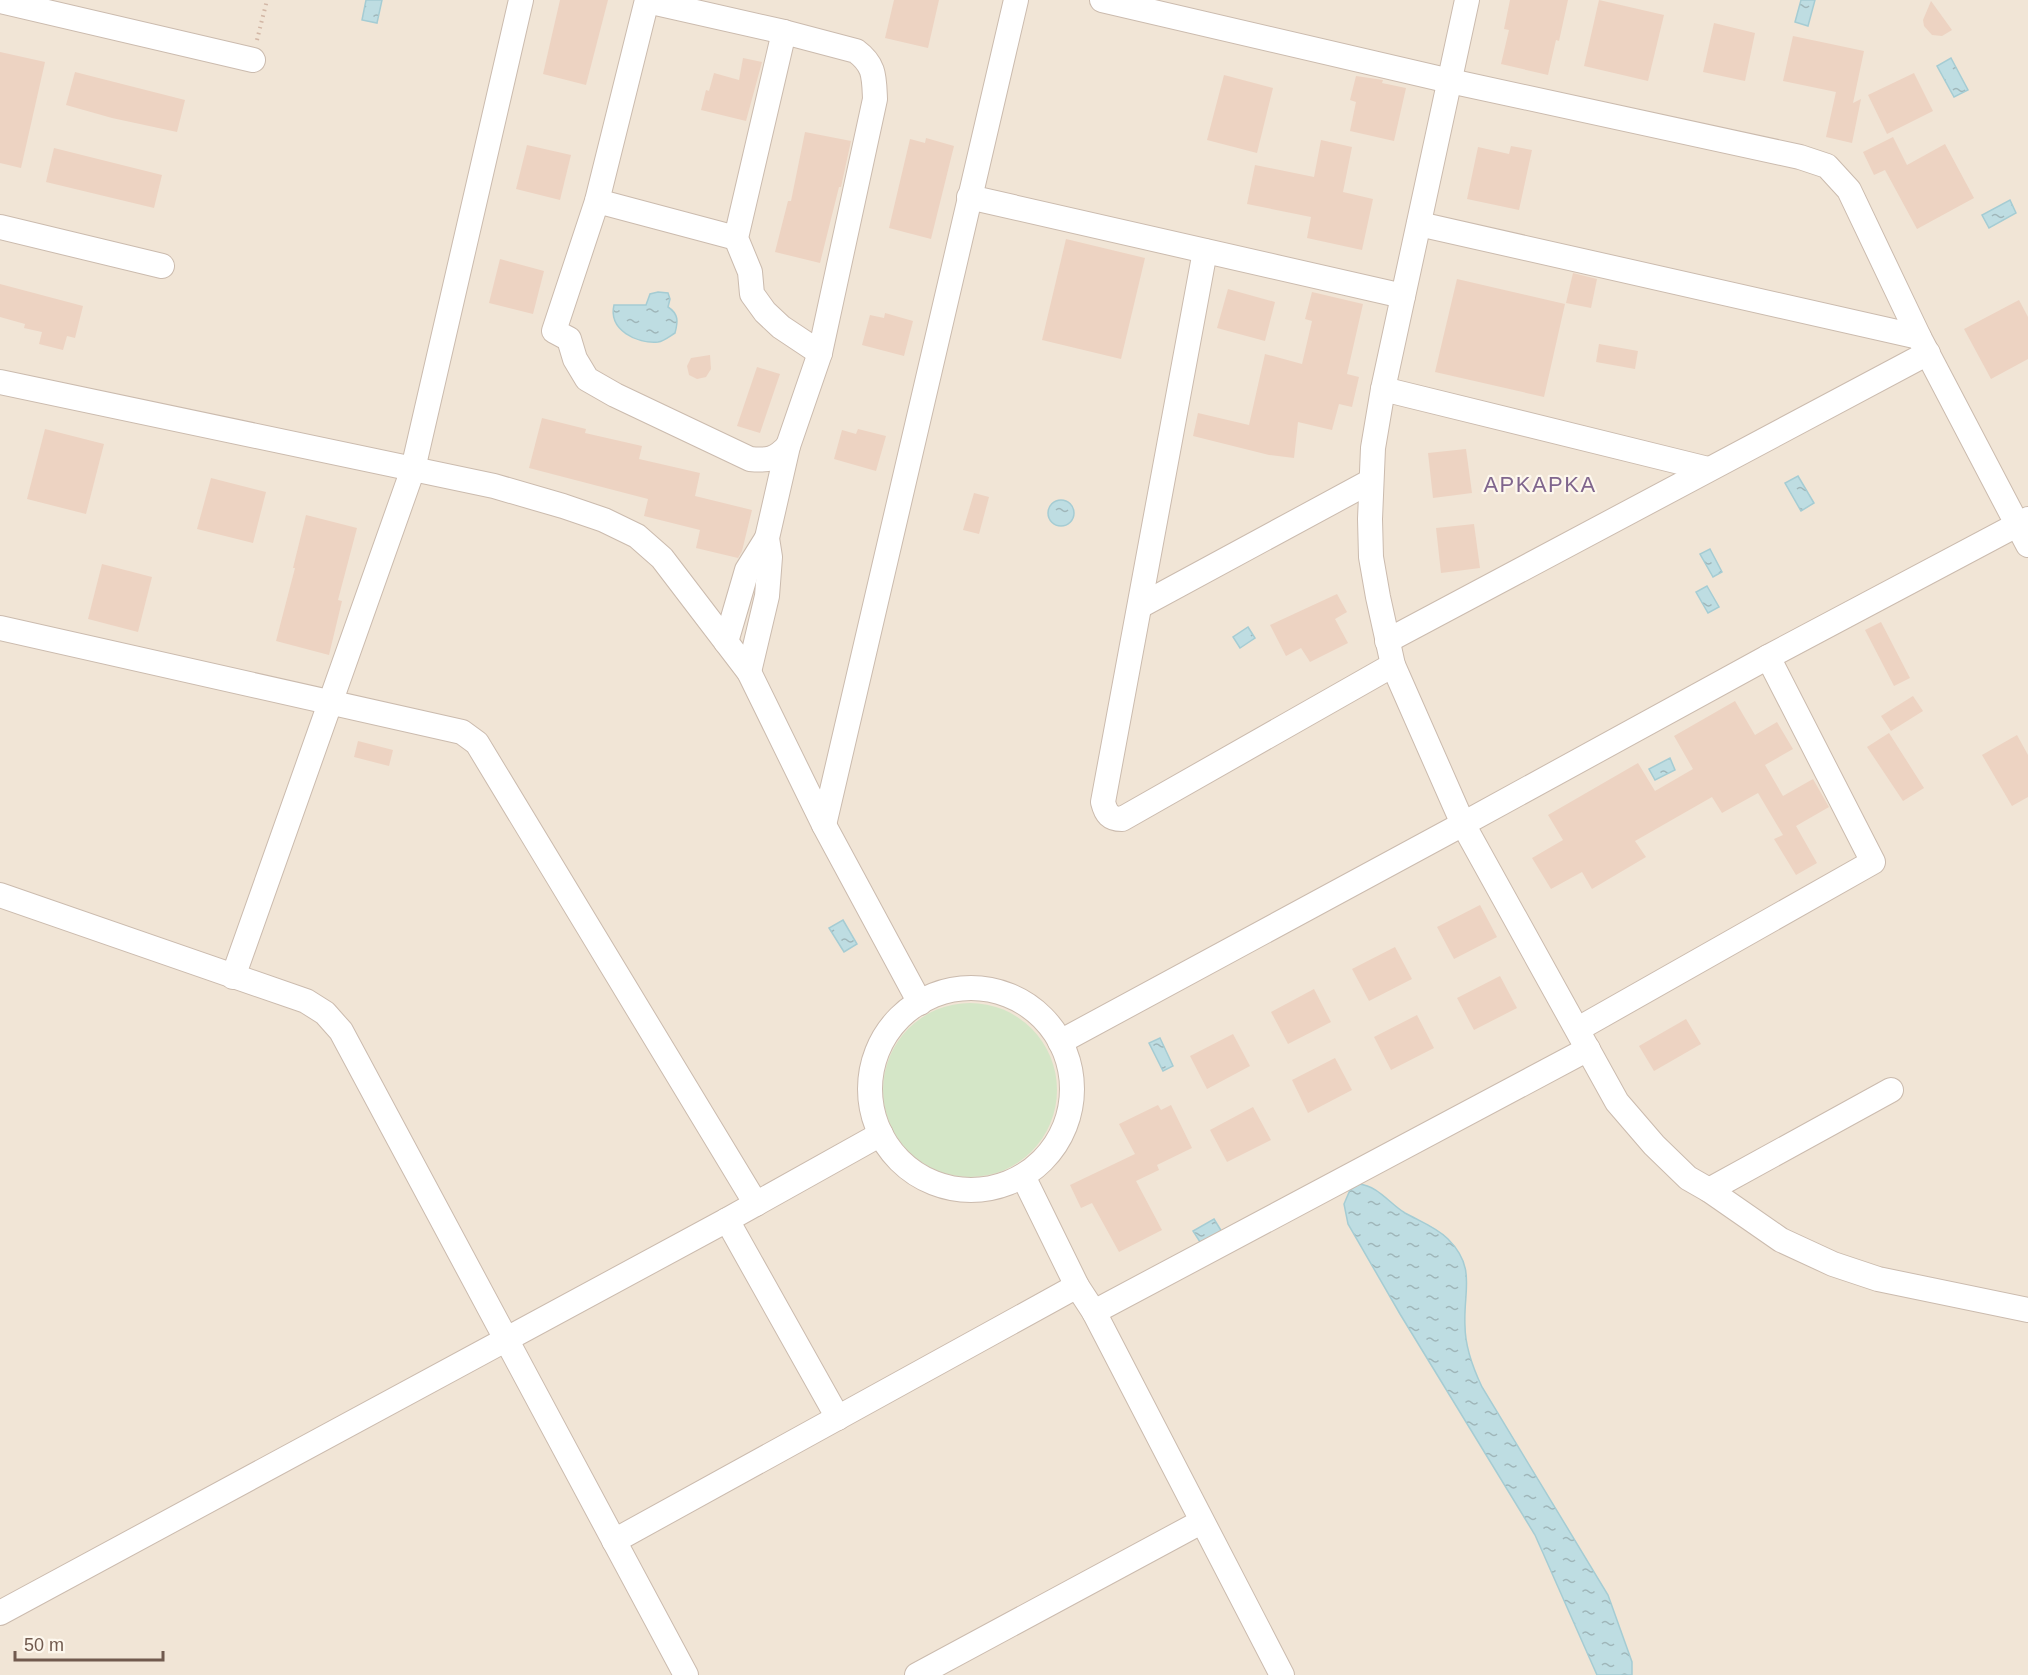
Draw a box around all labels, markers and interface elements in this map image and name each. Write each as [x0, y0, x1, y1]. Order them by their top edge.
district label: APKAPKA [1483, 472, 1597, 497]
scale bar [15, 1624, 164, 1662]
text: 50 m [24, 1635, 64, 1655]

